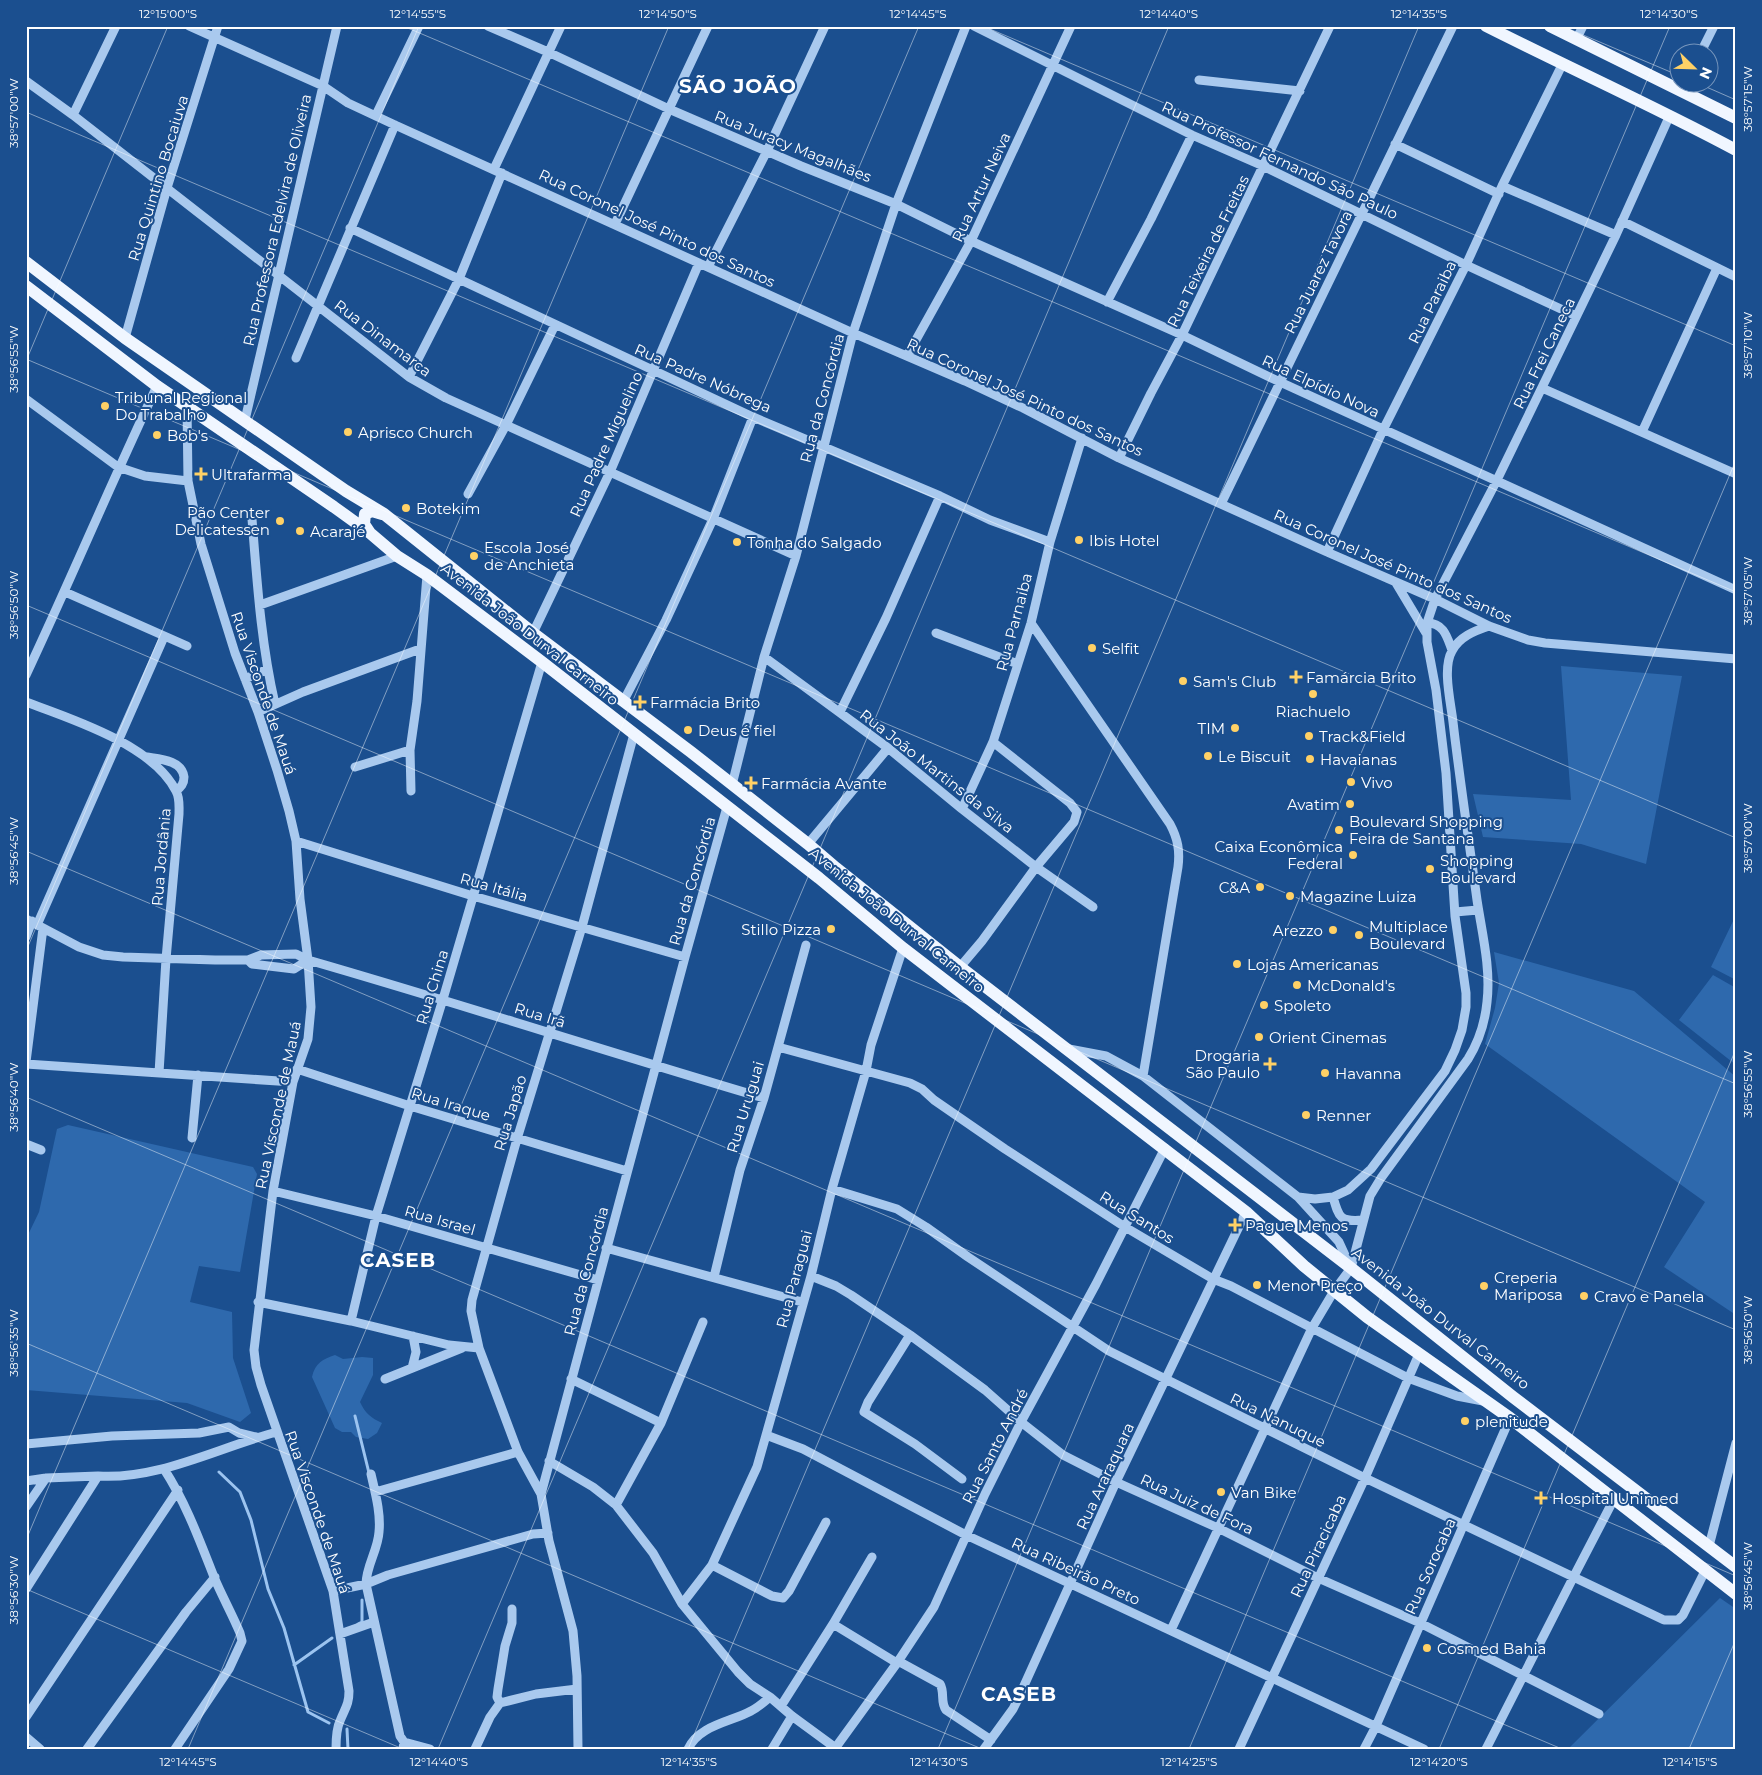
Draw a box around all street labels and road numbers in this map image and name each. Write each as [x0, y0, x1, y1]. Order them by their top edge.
street label: Rua Professora Edelvira de Oliveira [239, 92, 315, 348]
street label: Rua Quintino Bocaiuva [124, 93, 192, 263]
street label: Rua Professor Fernando São Paulo [1159, 97, 1401, 223]
street label: Rua Juracy Magalhães [712, 106, 874, 186]
street label: Rua Artur Neiva [947, 129, 1015, 245]
street label: Rua Coronel José Pinto dos Santos [536, 165, 778, 291]
street label: Rua Teixeira de Freitas [1163, 172, 1253, 330]
street label: Rua Juarez Tavora [1280, 207, 1356, 337]
street label: Rua Paraiba [1404, 257, 1460, 347]
street label: Rua Frei Caneca [1509, 294, 1579, 412]
street label: Rua Dinamarca [331, 295, 435, 381]
street label: Rua da Concórdia [796, 331, 848, 465]
street label: Rua Coronel José Pinto dos Santos [904, 334, 1146, 460]
street label: Rua Padre Nóbrega [632, 339, 774, 417]
street label: Rua Elpídio Nova [1259, 350, 1383, 422]
street label: Rua Padre Miguelino [565, 368, 647, 520]
street label: Rua Coronel José Pinto dos Santos [1271, 505, 1515, 627]
street label: Avenida João Durval Carneiro [437, 559, 623, 709]
street label: Rua Parnaiba [992, 571, 1036, 673]
street label: Rua Visconde de Mauá [227, 609, 301, 777]
street label: Rua João Martins da Silva [856, 705, 1018, 837]
street label: Rua Jordânia [147, 807, 175, 907]
street label: Rua da Concórdia [665, 814, 719, 948]
street label: Avenida João Durval Carneiro [805, 843, 989, 997]
street label: Rua Itália [458, 868, 530, 906]
street label: Rua China [412, 947, 452, 1027]
street label: Rua Irã [512, 998, 568, 1032]
street label: Rua Visconde de Mauá [251, 1019, 305, 1191]
street label: Rua Uruguai [722, 1059, 768, 1155]
street label: Rua Japão [489, 1073, 531, 1153]
street label: Rua Iraque [409, 1083, 493, 1125]
street label: Rua Santos [1096, 1187, 1178, 1247]
street label: Rua Israel [402, 1201, 478, 1239]
street label: Rua da Concórdia [560, 1204, 612, 1338]
street label: Rua Paraguai [772, 1228, 816, 1330]
street label: Avenida João Durval Carneiro [1348, 1243, 1534, 1393]
street label: Rua Santo André [958, 1385, 1032, 1507]
street label: Rua Nanuque [1227, 1389, 1329, 1451]
street label: Rua Araraquara [1072, 1419, 1138, 1533]
street label: Rua Visconde de Mauá [281, 1428, 355, 1596]
street label: Rua Juiz de Fora [1137, 1469, 1257, 1539]
street label: Rua Piracicaba [1286, 1492, 1350, 1600]
street label: Rua Sorocaba [1400, 1515, 1460, 1617]
street label: Rua Ribeirão Preto [1009, 1533, 1143, 1609]

